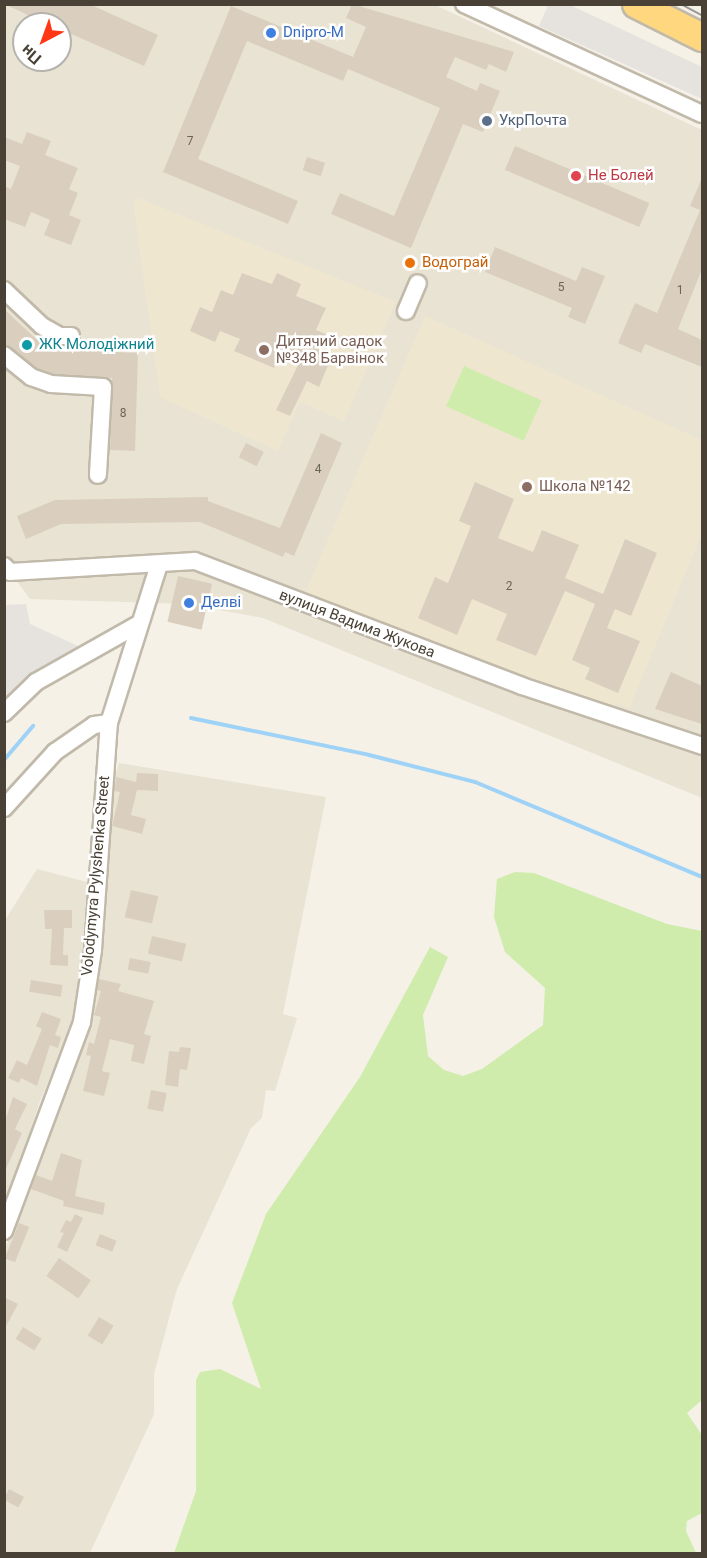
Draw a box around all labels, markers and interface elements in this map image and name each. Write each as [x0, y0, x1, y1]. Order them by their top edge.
north arrow [12, 12, 72, 72]
place label: Dnipro-M [283, 24, 344, 42]
marker: Dnipro-M [264, 26, 278, 40]
text: Пн [17, 41, 45, 68]
place label: УкрПочта [499, 112, 567, 130]
marker: УкрПочта [480, 114, 494, 128]
house number: 7 [187, 135, 193, 149]
place label: Не Болей [588, 167, 654, 185]
marker: Не Болей [569, 169, 583, 183]
place label: Водограй [422, 254, 489, 272]
marker: Водограй [403, 256, 417, 270]
house number: 5 [558, 281, 564, 295]
house number: 1 [677, 284, 683, 298]
place label: Дитячий садок №348 Барвінок [276, 332, 384, 367]
place label: ЖК Молодіжний [39, 336, 154, 354]
marker: ЖК Молодіжний [20, 338, 34, 352]
marker: Дитячий садок №348 Барвінок [257, 343, 271, 357]
house number: 8 [120, 407, 126, 421]
house number: 4 [315, 463, 321, 477]
place label: Школа №142 [539, 478, 631, 496]
marker: Школа №142 [520, 480, 534, 494]
house number: 2 [506, 580, 512, 594]
street label: вулиця Вадима Жукова [277, 586, 437, 662]
place label: Делві [201, 594, 241, 612]
marker: Делві [182, 596, 196, 610]
street label: Volodymyra Pylyshenka Street [78, 775, 114, 977]

